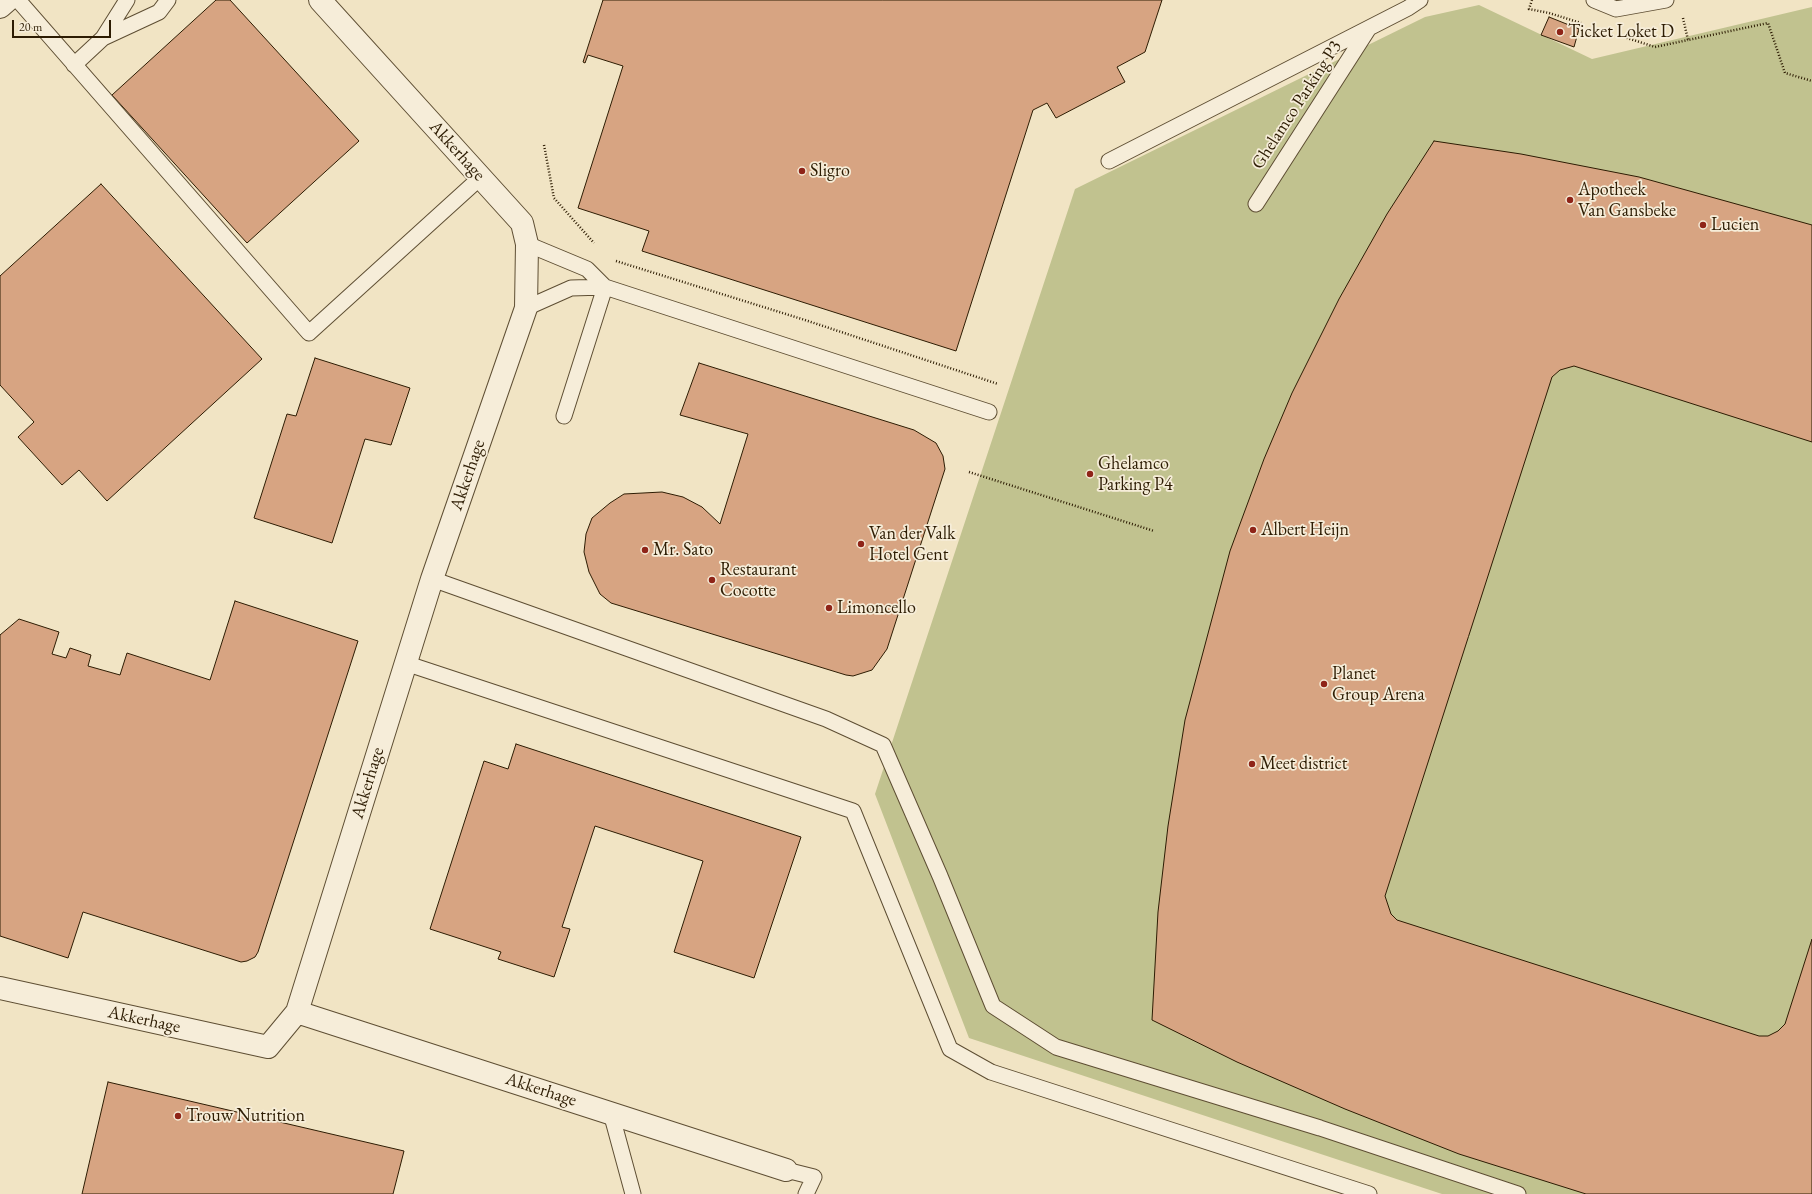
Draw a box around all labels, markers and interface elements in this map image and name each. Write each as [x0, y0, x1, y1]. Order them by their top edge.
scale bar [14, 12, 113, 38]
text: 20 m [19, 19, 42, 35]
place label: Ticket Loket D [1568, 21, 1674, 43]
marker: Ticket Loket D [1555, 27, 1565, 37]
street label: Ghelamco Parking P3 [1247, 37, 1347, 173]
street label: Akkerhage [424, 116, 490, 186]
place label: Sligro [810, 160, 850, 182]
marker: Sligro [797, 166, 807, 176]
place label: Apotheek Van Gansbeke [1578, 179, 1676, 222]
marker: Apotheek Van Gansbeke [1565, 195, 1575, 205]
place label: Lucien [1711, 214, 1759, 236]
marker: Lucien [1698, 220, 1708, 230]
street label: Akkerhage [446, 437, 490, 513]
place label: Ghelamco Parking P4 [1098, 453, 1173, 496]
marker: Ghelamco Parking P4 [1085, 469, 1095, 479]
place label: Albert Heijn [1261, 519, 1349, 541]
place label: Van der Valk Hotel Gent [869, 523, 956, 566]
marker: Albert Heijn [1248, 525, 1258, 535]
place label: Mr. Sato [653, 539, 713, 561]
marker: Van der Valk Hotel Gent [856, 539, 866, 549]
marker: Mr. Sato [640, 545, 650, 555]
place label: Restaurant Cocotte [720, 559, 796, 602]
marker: Restaurant Cocotte [707, 575, 717, 585]
place label: Limoncello [837, 597, 916, 619]
marker: Limoncello [824, 603, 834, 613]
place label: Planet Group Arena [1332, 663, 1425, 706]
marker: Planet Group Arena [1319, 679, 1329, 689]
street label: Akkerhage [347, 745, 389, 821]
place label: Meet district [1260, 753, 1347, 775]
marker: Meet district [1247, 759, 1257, 769]
street label: Akkerhage [106, 1002, 182, 1038]
street label: Akkerhage [503, 1068, 579, 1112]
place label: Trouw Nutrition [186, 1105, 305, 1127]
marker: Trouw Nutrition [173, 1111, 183, 1121]

